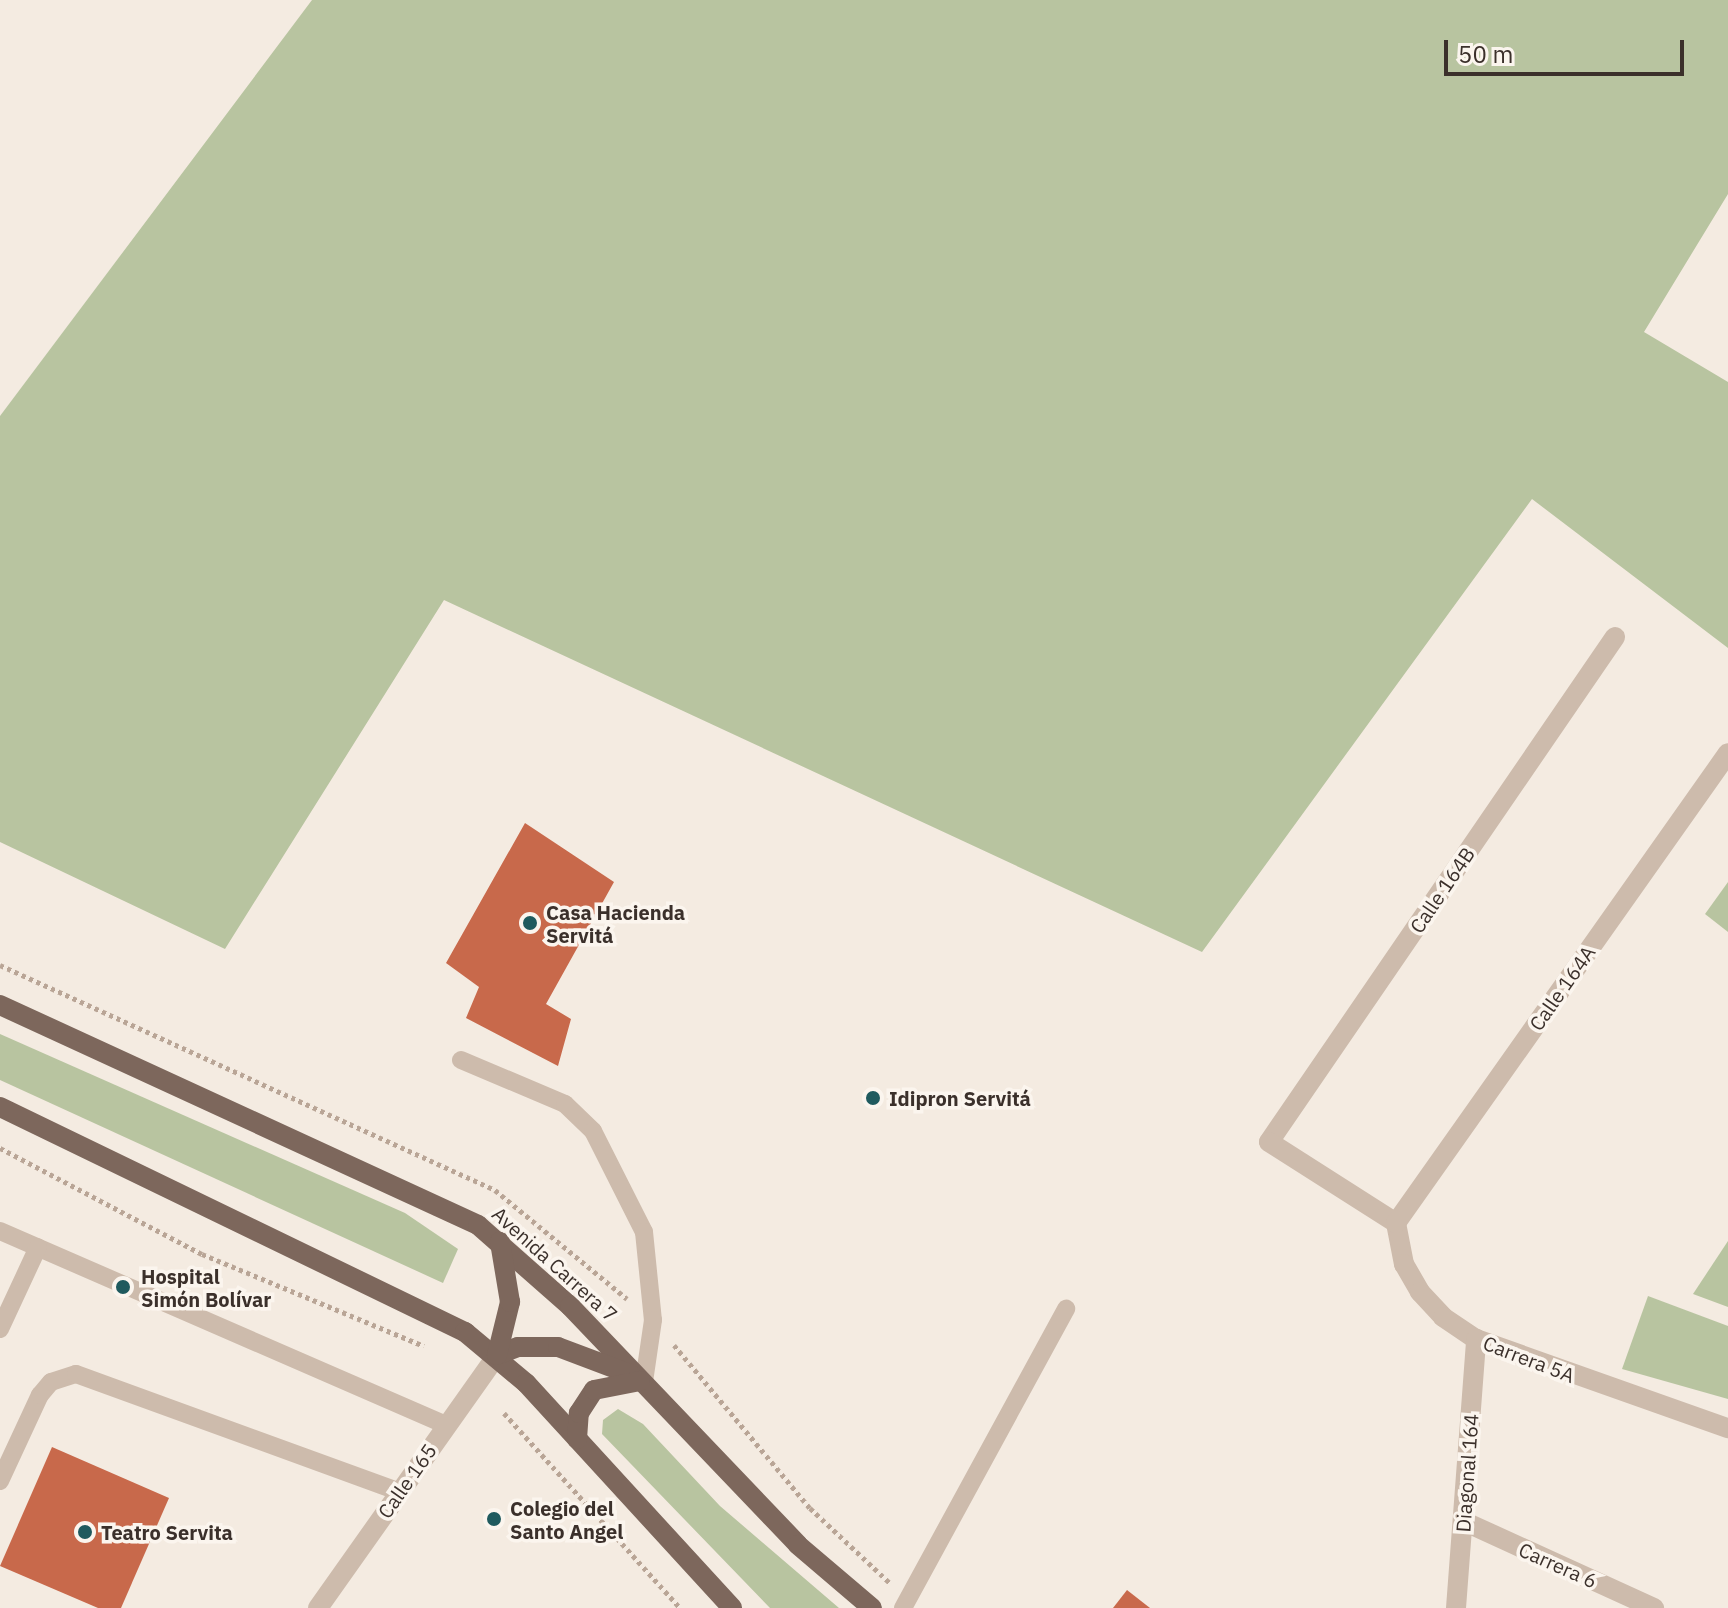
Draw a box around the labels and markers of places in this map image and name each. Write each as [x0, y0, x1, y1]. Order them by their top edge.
place label: Casa Hacienda Servitá [546, 900, 685, 947]
marker: Casa Hacienda Servitá [521, 914, 539, 932]
place label: Idipron Servitá [889, 1086, 1031, 1110]
marker: Idipron Servitá [864, 1089, 882, 1107]
place label: Hospital Simón Bolívar [141, 1264, 271, 1311]
marker: Hospital Simón Bolívar [112, 1276, 134, 1298]
place label: Colegio del Santo Angel [510, 1496, 623, 1543]
marker: Colegio del Santo Angel [485, 1510, 503, 1528]
place label: Teatro Servita [101, 1520, 233, 1544]
marker: Teatro Servita [76, 1523, 94, 1541]

